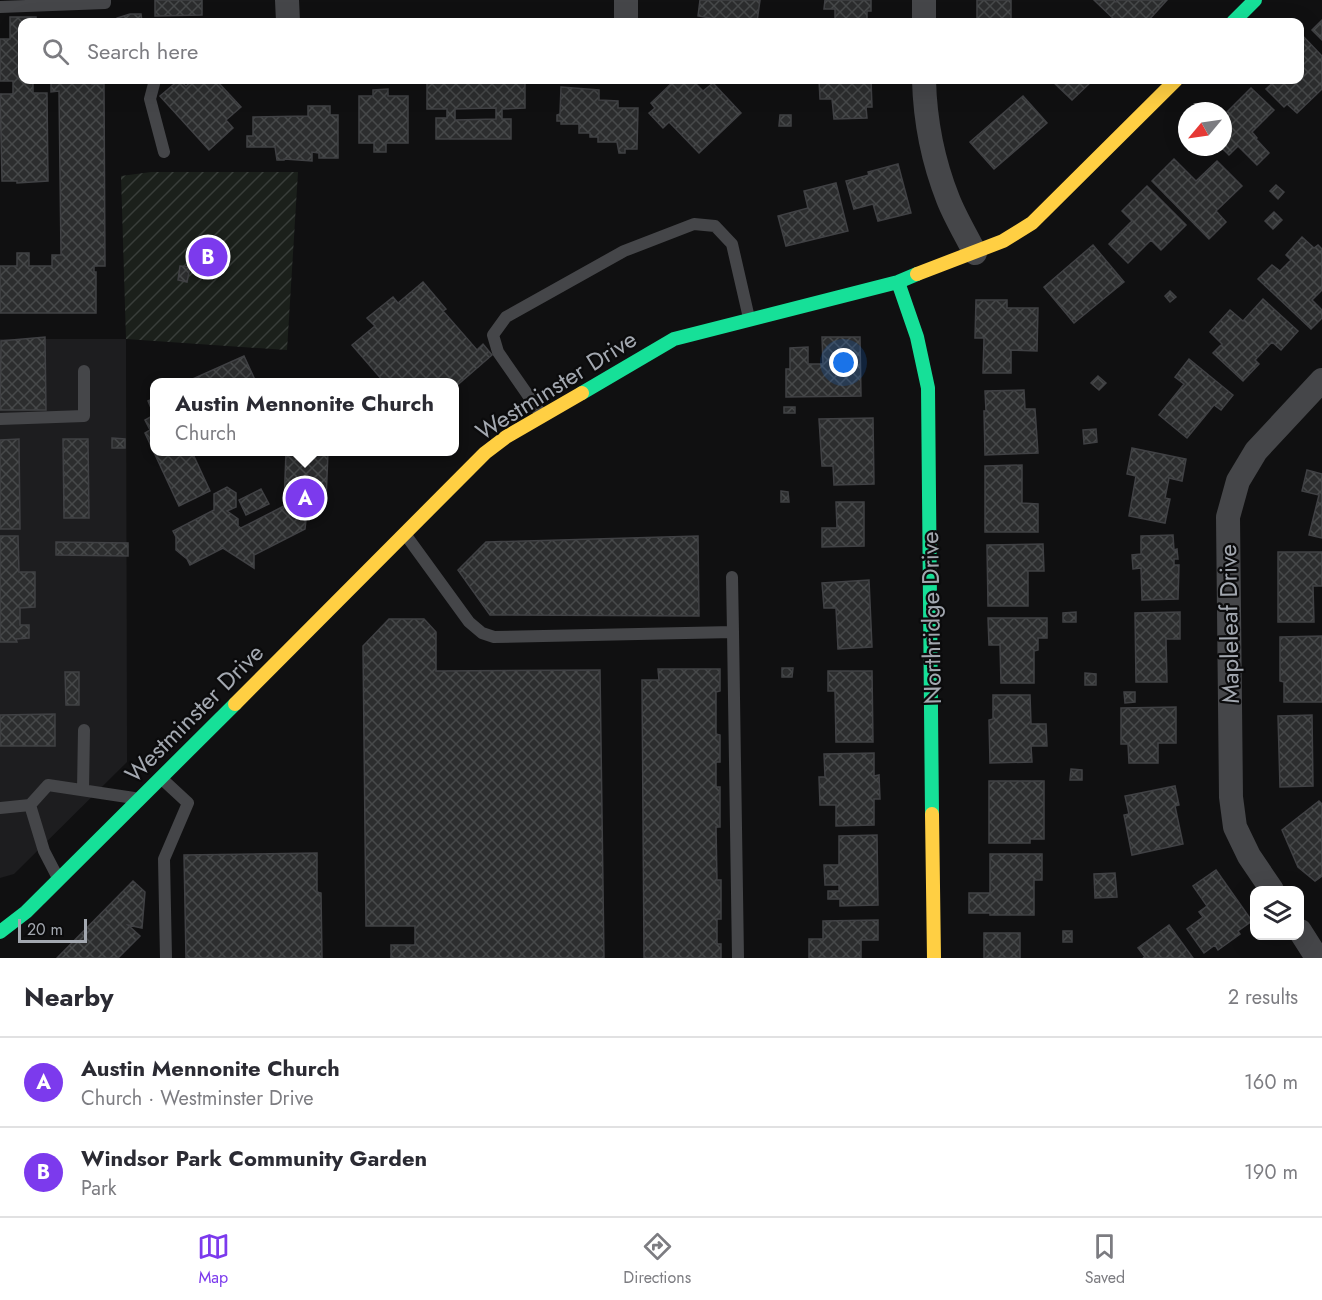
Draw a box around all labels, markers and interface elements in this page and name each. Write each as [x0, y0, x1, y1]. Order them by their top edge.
search box [18, 18, 1304, 84]
icon: search [39, 35, 72, 68]
text: Search here [87, 35, 198, 67]
north arrow [1178, 102, 1232, 156]
pin: B [188, 234, 228, 280]
street label: Westminster Drive [469, 321, 643, 449]
your location [829, 348, 858, 377]
popup [150, 378, 459, 456]
text: Austin Mennonite Church [175, 387, 434, 419]
text: Church [175, 419, 236, 448]
pin: A [286, 476, 324, 520]
street label: Northridge Drive [912, 531, 950, 705]
street label: Mapleleaf Drive [1210, 544, 1248, 704]
street label: Westminster Drive [117, 636, 271, 790]
map controls [1250, 886, 1304, 940]
button: layers [1250, 886, 1304, 940]
scale bar [18, 916, 87, 944]
text: 20 m [27, 918, 63, 941]
text: Nearby [24, 978, 113, 1016]
text: 2 results [1228, 983, 1298, 1012]
text: Austin Mennonite Church [81, 1052, 340, 1084]
text: A [36, 1068, 51, 1097]
text: 160 m [1244, 1068, 1298, 1097]
text: Church · Westminster Drive [81, 1084, 313, 1113]
text: Windsor Park Community Garden [81, 1142, 427, 1174]
text: B [37, 1158, 50, 1187]
text: 190 m [1244, 1158, 1298, 1187]
text: Park [81, 1174, 117, 1203]
tab: Map [197, 1230, 230, 1289]
tab: Directions [623, 1230, 691, 1289]
tab: Saved [1085, 1230, 1125, 1289]

